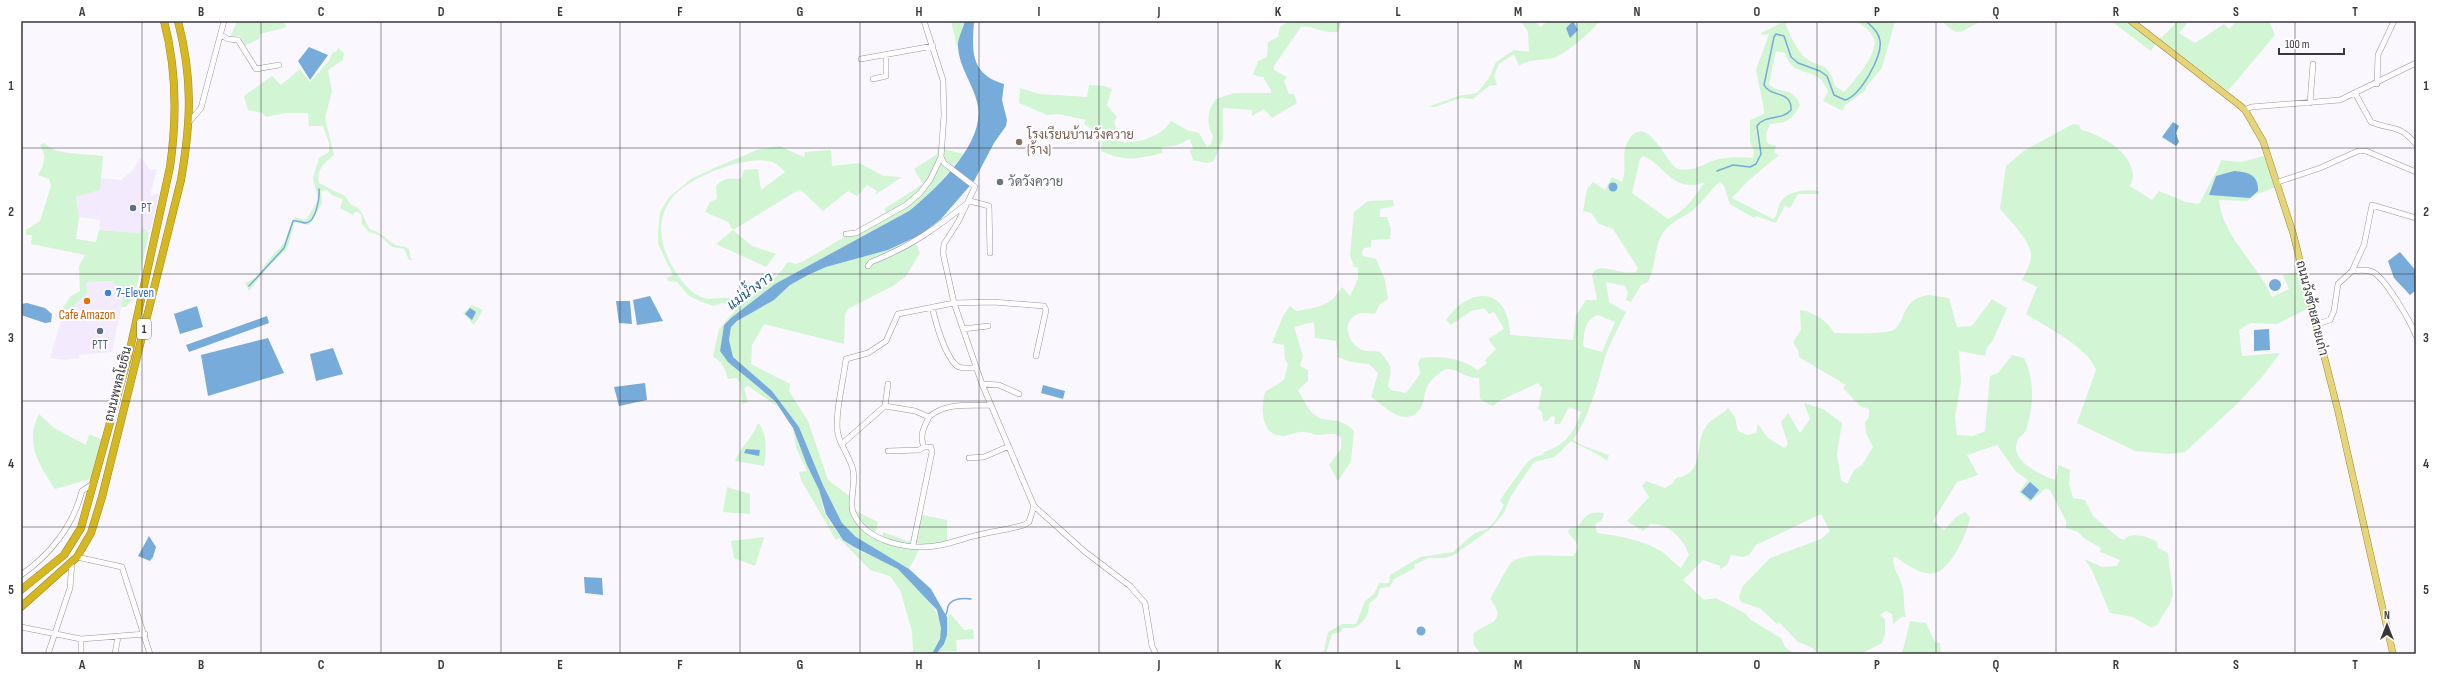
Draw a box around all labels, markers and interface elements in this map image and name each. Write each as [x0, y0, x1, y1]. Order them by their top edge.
text: A [78, 4, 86, 20]
text: B [198, 4, 204, 20]
text: C [318, 4, 325, 20]
text: D [438, 4, 445, 20]
text: E [557, 4, 563, 20]
text: F [677, 4, 683, 20]
text: G [797, 4, 804, 20]
text: H [916, 4, 923, 20]
text: I [1038, 4, 1041, 20]
text: J [1157, 4, 1161, 20]
text: K [1275, 4, 1282, 20]
text: L [1395, 4, 1401, 20]
text: M [1514, 4, 1522, 20]
text: N [1634, 4, 1641, 20]
text: O [1754, 4, 1761, 20]
text: P [1874, 4, 1880, 20]
text: Q [1993, 4, 2000, 20]
text: R [2113, 4, 2120, 20]
text: S [2233, 4, 2239, 20]
text: T [2352, 4, 2358, 20]
scale bar [2279, 30, 2344, 56]
text: 100 m [2285, 37, 2310, 52]
text: 1 [8, 78, 14, 94]
text: 1 [2423, 78, 2429, 94]
place label: โรงเรียนบ้านวังควาย (ร้าง) [1026, 125, 1134, 158]
marker: โรงเรียนบ้านวังควาย (ร้าง) [1014, 137, 1024, 147]
place label: วัดวังควาย [1008, 174, 1063, 190]
marker: วัดวังควาย [995, 177, 1005, 187]
place label: PT [141, 200, 152, 216]
marker: PT [128, 203, 138, 213]
text: 2 [8, 204, 14, 220]
text: 2 [2423, 204, 2429, 220]
street label: ถนนวังซ้ายสายเก่า [2292, 258, 2334, 357]
water label: แม่น้ำงาว [721, 265, 776, 313]
place label: 7-Eleven [116, 285, 154, 301]
marker: 7-Eleven [103, 288, 113, 298]
marker: Cafe Amazon [82, 296, 92, 306]
place label: Cafe Amazon [59, 307, 115, 323]
road number: 1 [137, 319, 151, 339]
marker: PTT [95, 326, 105, 336]
text: 3 [8, 330, 14, 346]
text: 3 [2423, 330, 2429, 346]
place label: PTT [92, 337, 108, 353]
street label: ถนนพหลโยธิน [100, 344, 135, 423]
text: 4 [8, 456, 14, 472]
text: 4 [2423, 456, 2429, 472]
text: 5 [8, 582, 14, 598]
text: 5 [2423, 582, 2429, 598]
north arrow [2367, 605, 2407, 645]
text: N [2384, 609, 2390, 622]
text: A [78, 657, 86, 673]
text: B [198, 657, 204, 673]
text: C [318, 657, 325, 673]
text: D [438, 657, 445, 673]
text: E [557, 657, 563, 673]
text: F [677, 657, 683, 673]
text: G [797, 657, 804, 673]
text: H [916, 657, 923, 673]
text: I [1038, 657, 1041, 673]
text: J [1157, 657, 1161, 673]
text: K [1275, 657, 1282, 673]
text: L [1395, 657, 1401, 673]
text: M [1514, 657, 1522, 673]
text: N [1634, 657, 1641, 673]
text: O [1754, 657, 1761, 673]
text: P [1874, 657, 1880, 673]
text: Q [1993, 657, 2000, 673]
text: R [2113, 657, 2120, 673]
text: S [2233, 657, 2239, 673]
text: T [2352, 657, 2358, 673]

